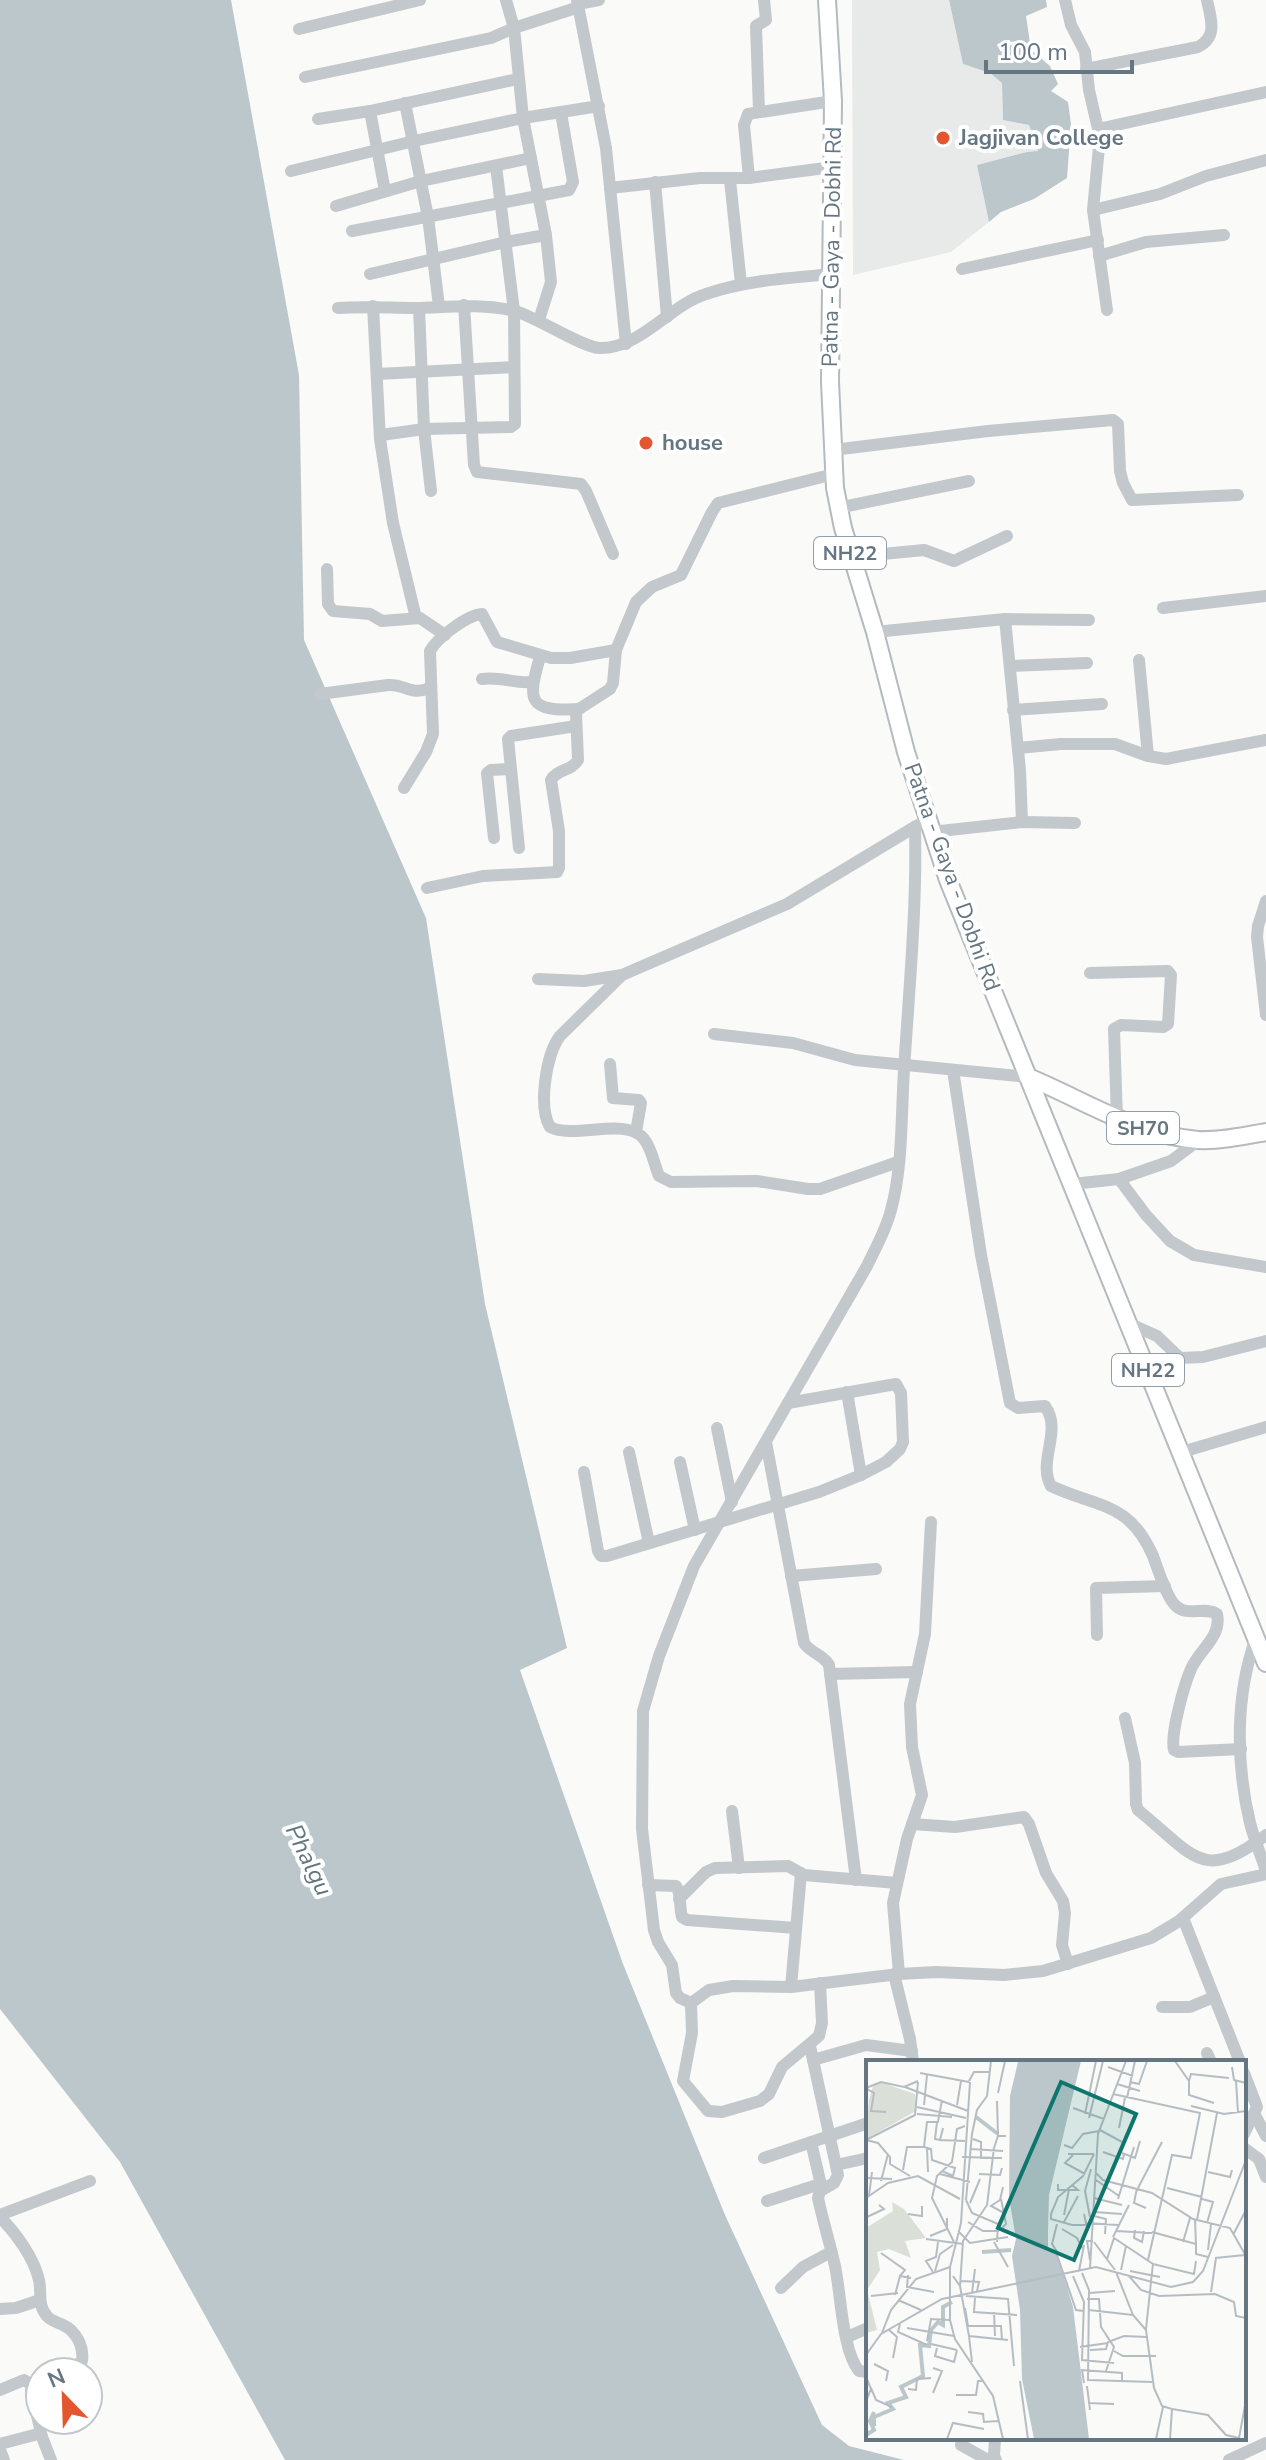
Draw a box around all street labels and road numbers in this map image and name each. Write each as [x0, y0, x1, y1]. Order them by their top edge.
street label: Patna - Gaya - Dobhi Rd [815, 127, 849, 367]
road number: NH22 [814, 537, 886, 569]
street label: Patna - Gaya - Dobhi Rd [897, 759, 1007, 995]
road number: SH70 [1107, 1112, 1179, 1144]
road number: NH22 [1112, 1354, 1184, 1386]

